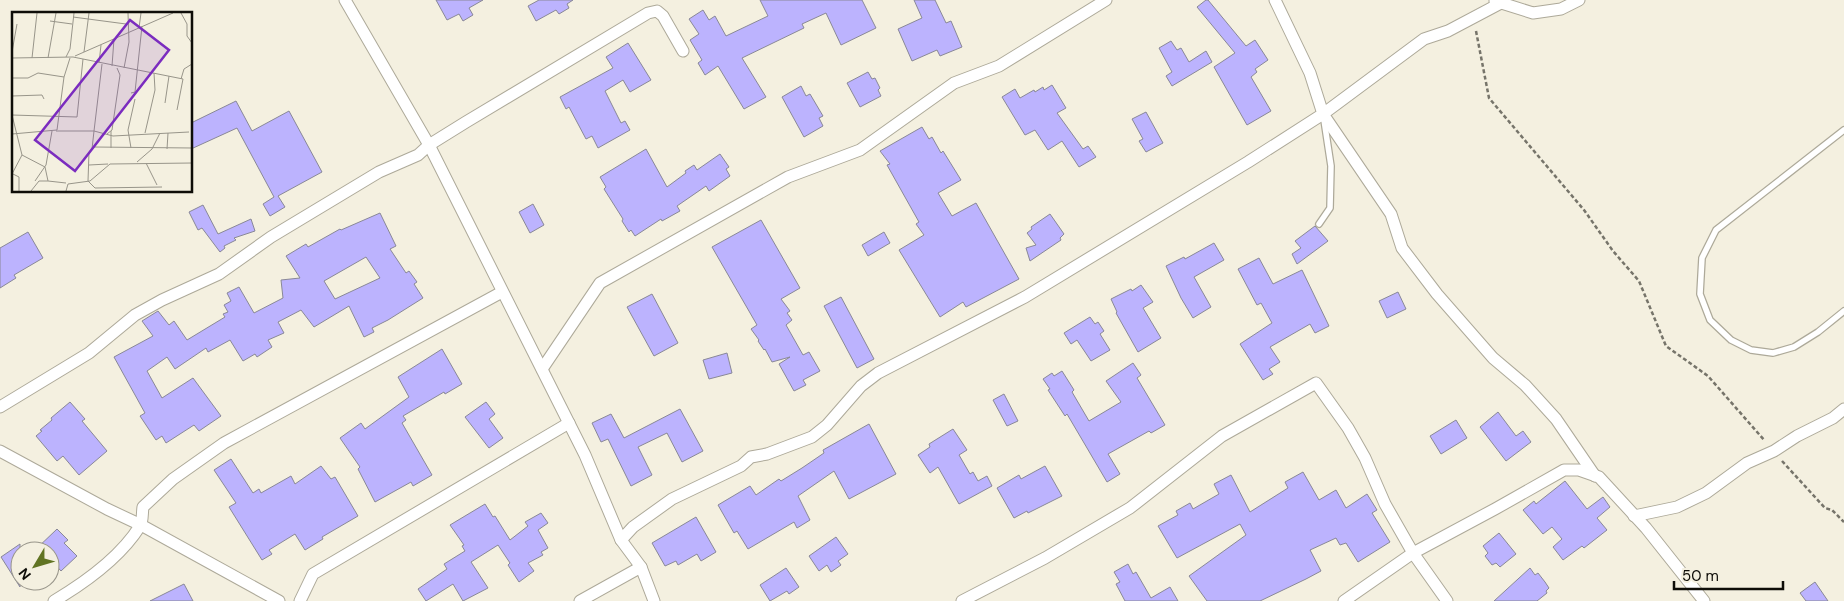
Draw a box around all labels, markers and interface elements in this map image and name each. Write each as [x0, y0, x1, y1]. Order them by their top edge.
inset map [12, 12, 192, 192]
north arrow [10, 541, 60, 591]
scale bar [1674, 558, 1783, 590]
text: N [15, 564, 35, 584]
text: 50 m [1682, 566, 1719, 586]

